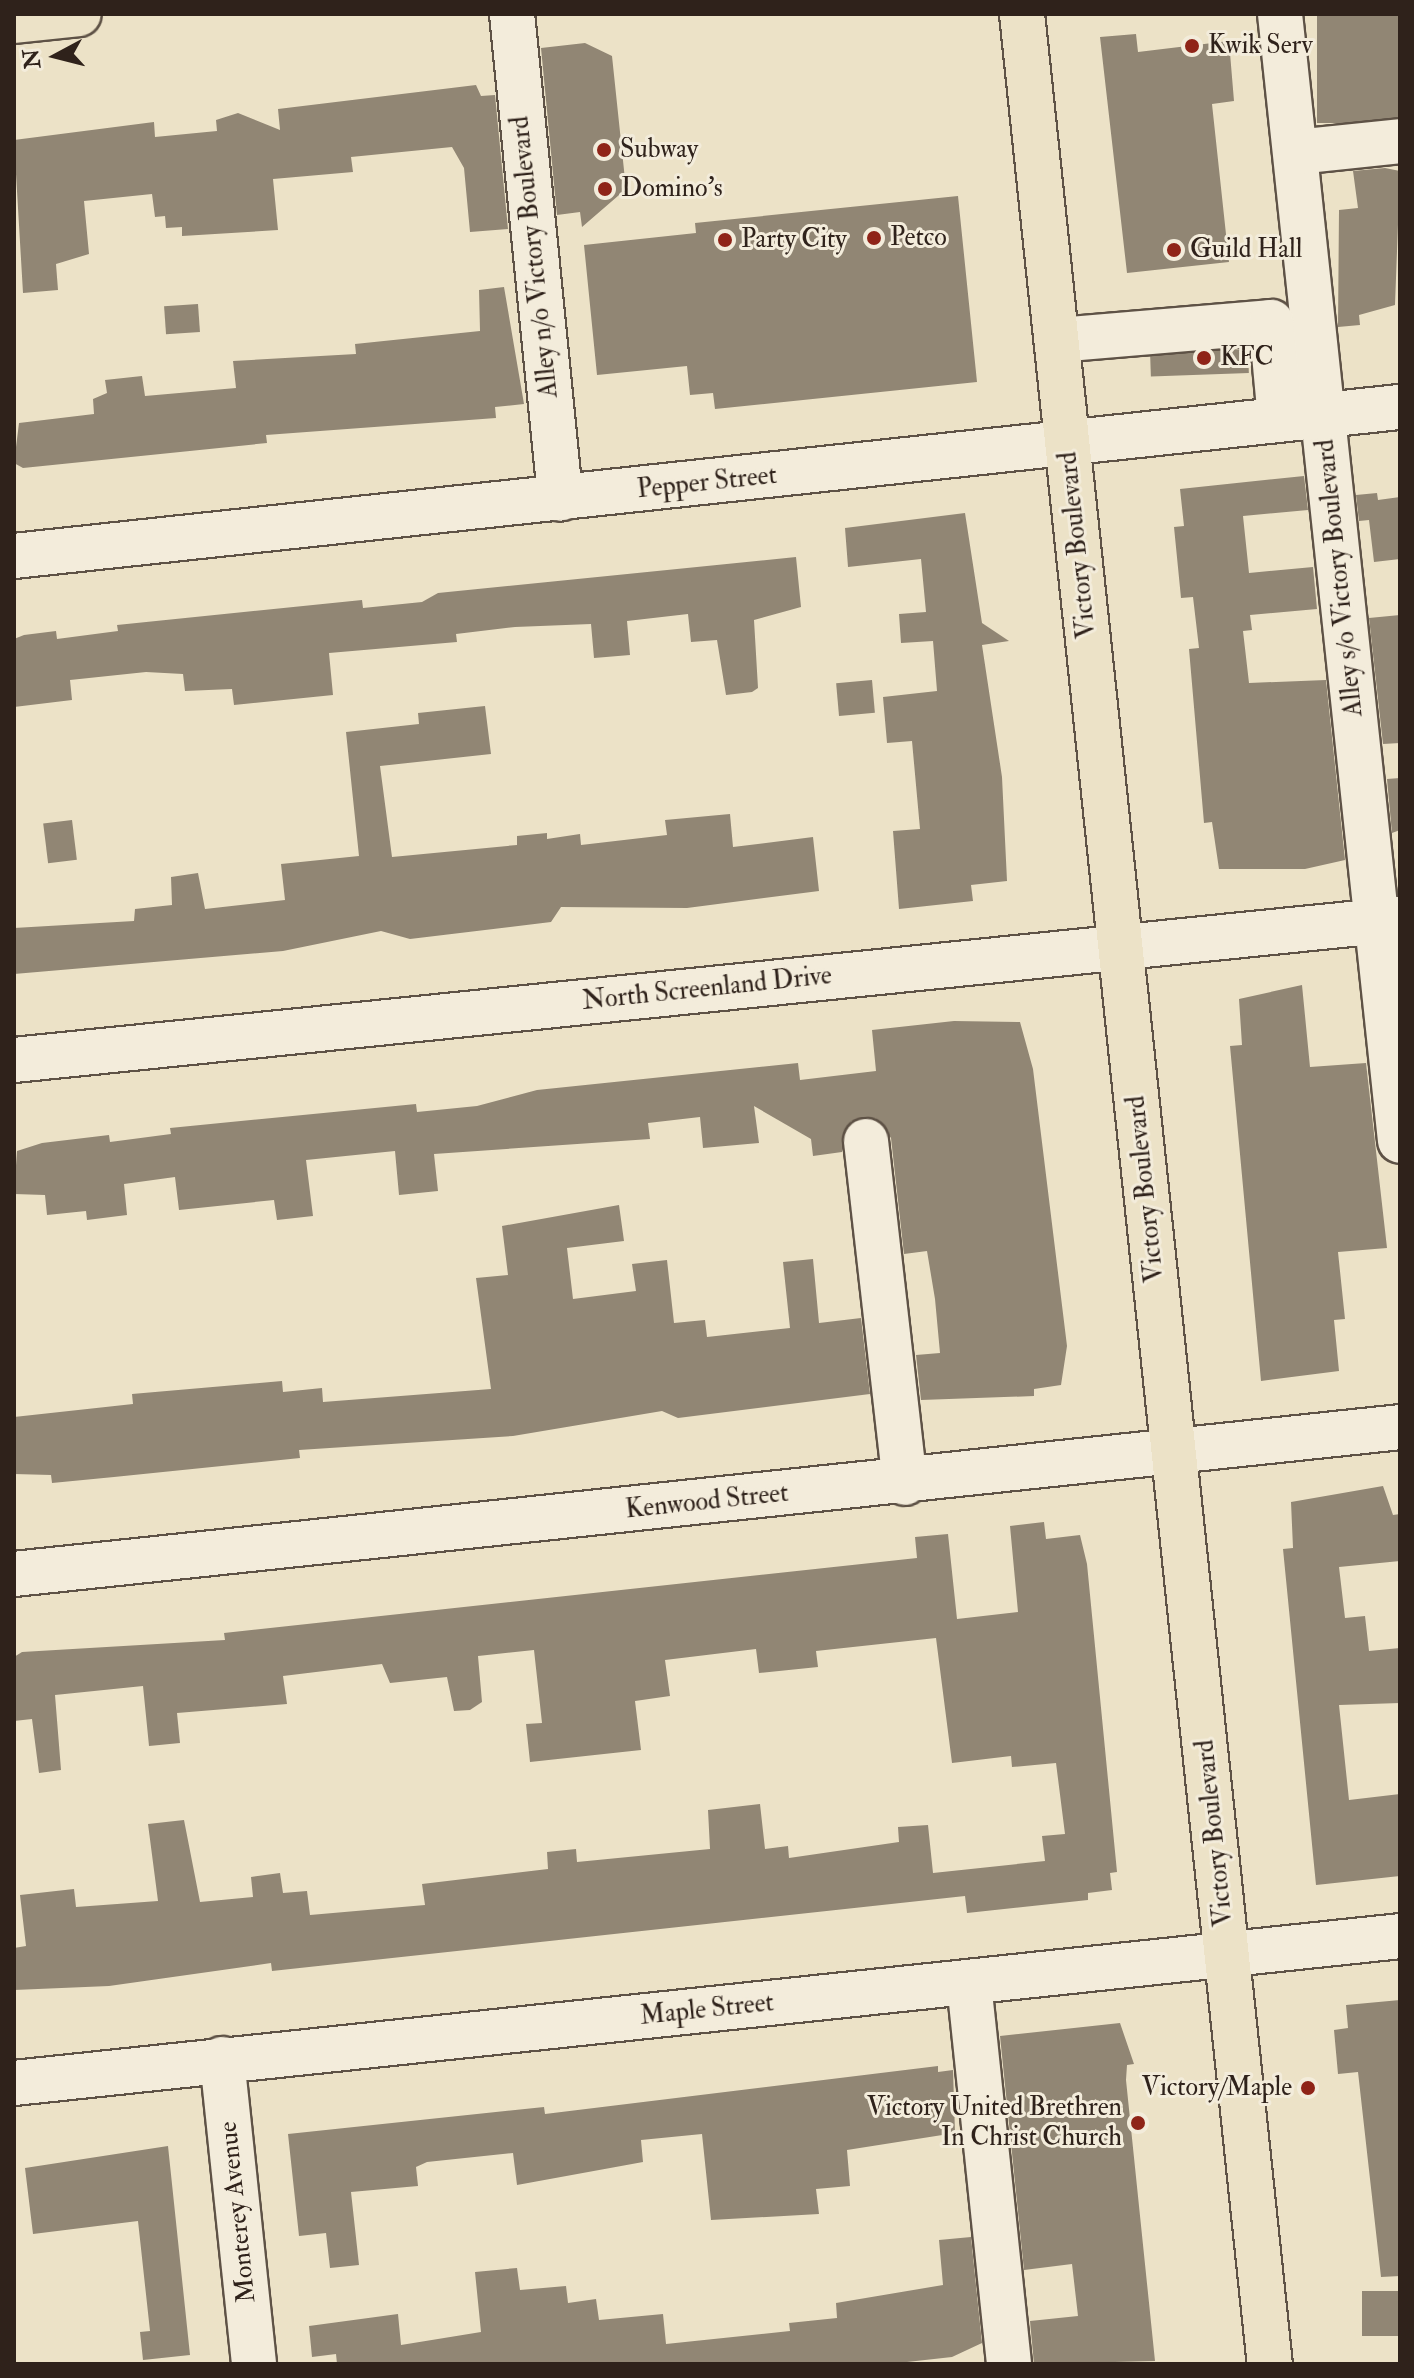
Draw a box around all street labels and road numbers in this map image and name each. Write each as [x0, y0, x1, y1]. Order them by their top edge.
street label: Alley n/o Victory Boulevard [505, 115, 565, 399]
street label: Alley s/o Victory Boulevard [1310, 438, 1370, 718]
street label: Victory Boulevard [1053, 450, 1103, 640]
street label: Pepper Street [636, 460, 778, 506]
street label: North Screenland Drive [581, 960, 833, 1018]
street label: Victory Boulevard [1121, 1094, 1171, 1284]
street label: Kenwood Street [624, 1478, 790, 1526]
street label: Victory Boulevard [1190, 1738, 1240, 1928]
street label: Maple Street [639, 1987, 775, 2033]
street label: Monterey Avenue [213, 2120, 263, 2304]

